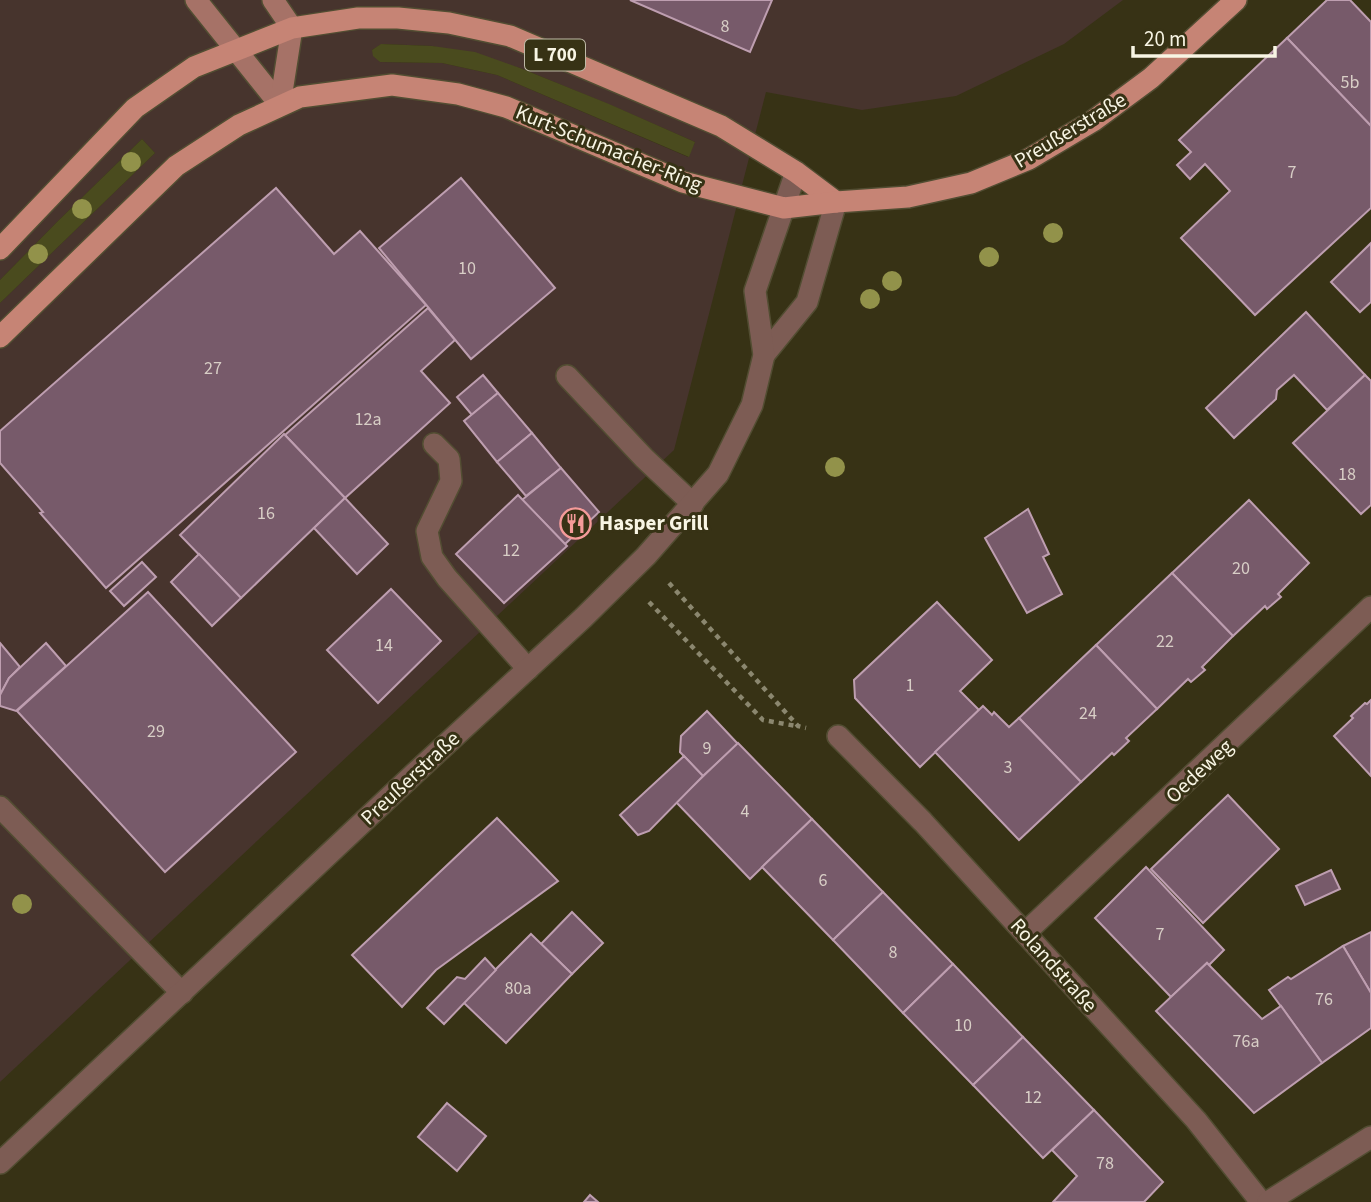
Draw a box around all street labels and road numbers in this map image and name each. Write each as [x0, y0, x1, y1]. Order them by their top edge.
road number: L 700 [525, 40, 585, 70]
street label: Preußerstraße [1008, 85, 1132, 175]
street label: Kurt-Schumacher-Ring [511, 97, 707, 199]
street label: Preußerstraße [354, 724, 466, 832]
street label: Oedeweg [1159, 732, 1240, 810]
street label: Rolandstraße [1004, 911, 1104, 1019]

